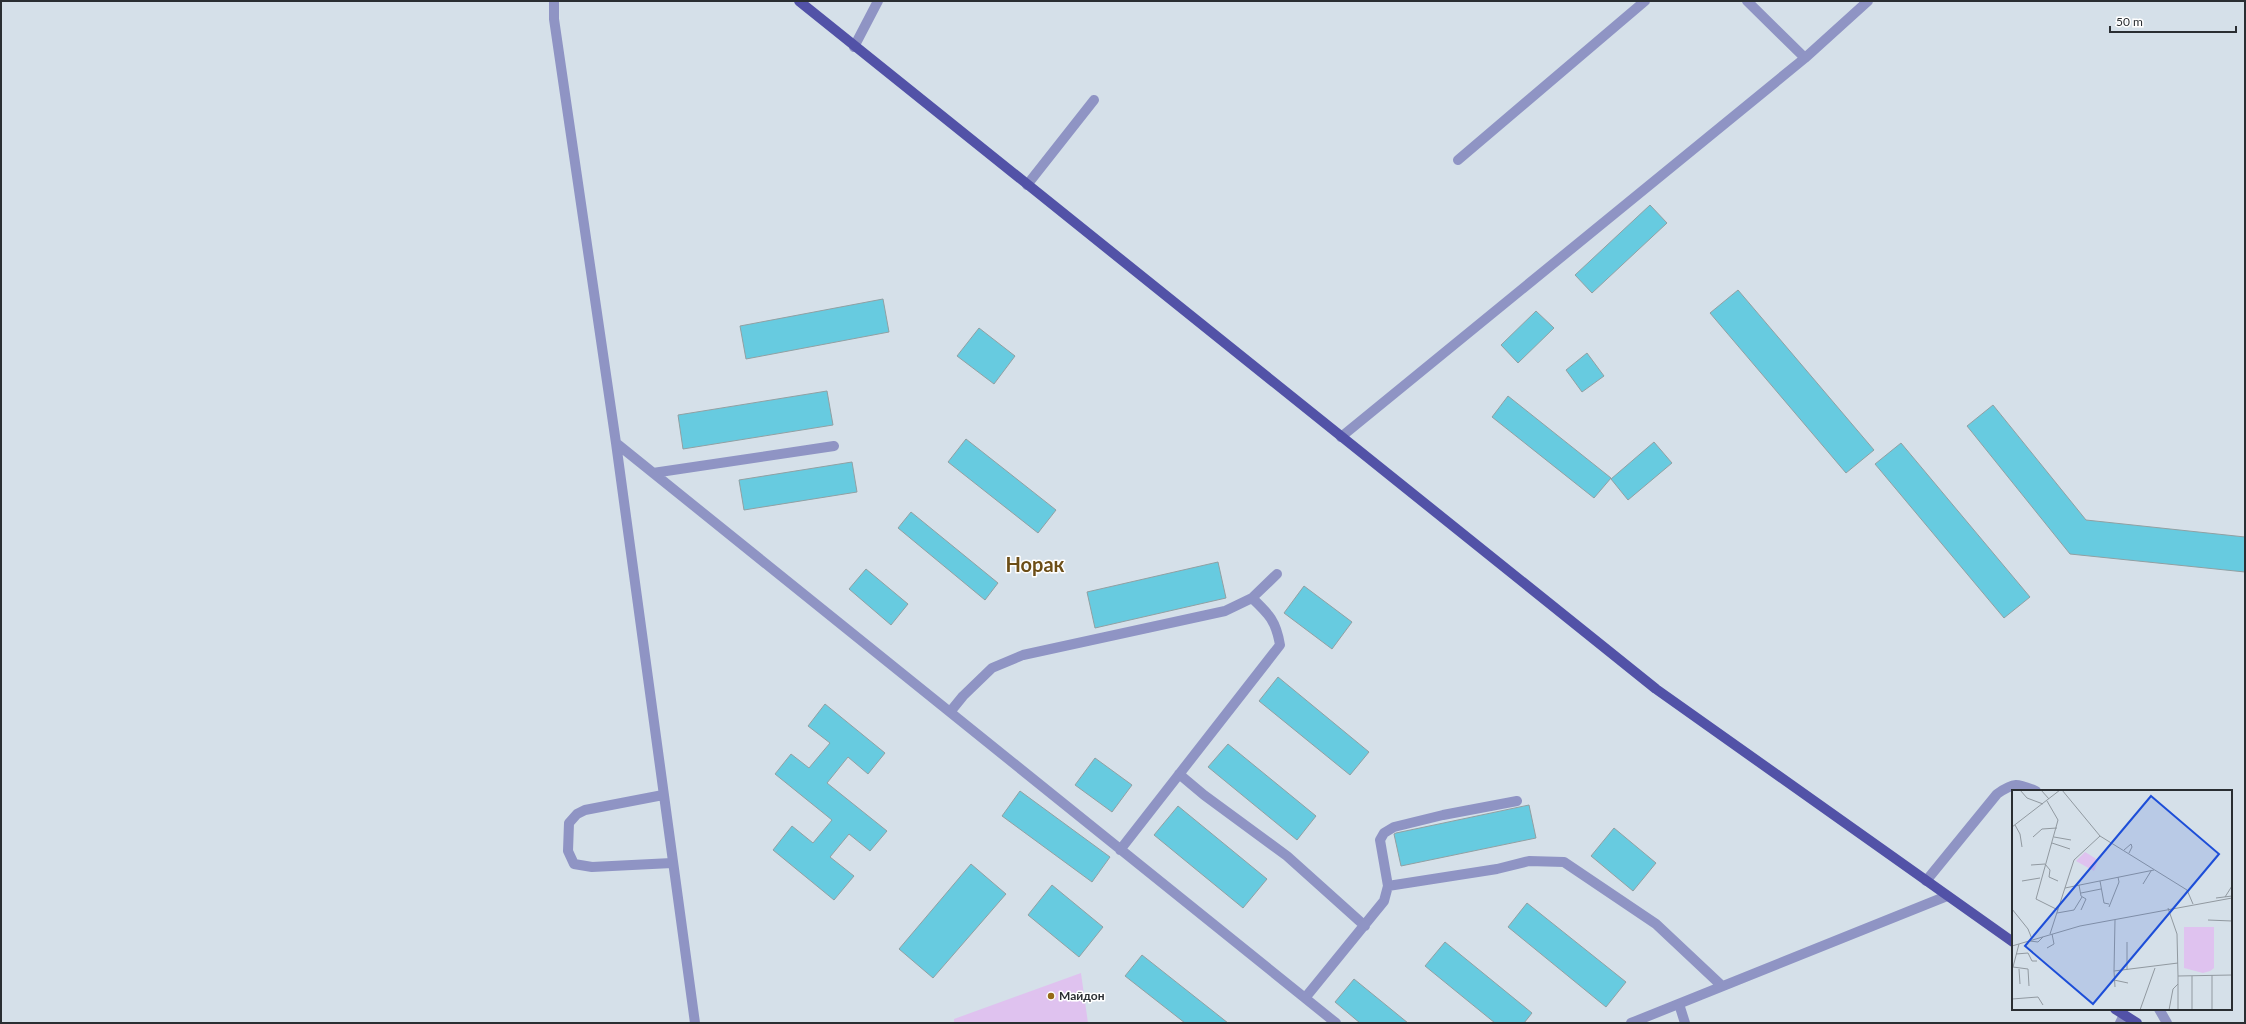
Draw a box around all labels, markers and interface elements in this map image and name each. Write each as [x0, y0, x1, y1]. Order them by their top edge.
scale bar [2110, 8, 2236, 34]
text: 50 m [2116, 14, 2143, 29]
district label: Норак [1006, 552, 1065, 576]
inset map [2012, 790, 2232, 1010]
place label: Майдон [1059, 988, 1105, 1003]
marker: Майдон [1046, 991, 1056, 1001]

